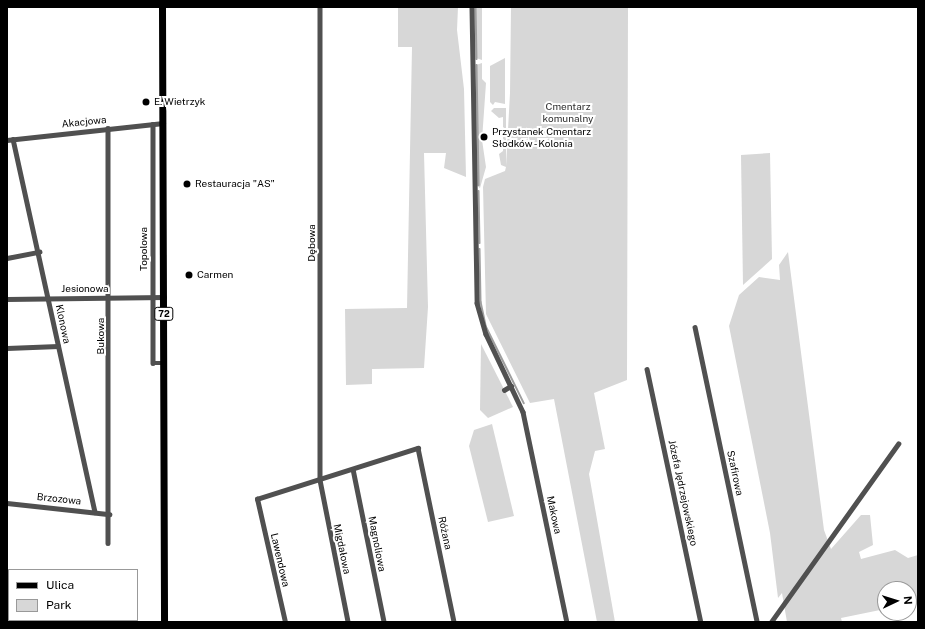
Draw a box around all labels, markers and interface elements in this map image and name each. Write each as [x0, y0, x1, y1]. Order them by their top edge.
place label: E. Wietrzyk [154, 96, 206, 108]
marker: E. Wietrzyk [141, 97, 151, 107]
park label: Cmentarz komunalny [543, 100, 593, 124]
street label: Akacjowa [61, 114, 107, 130]
place label: Przystanek Cmentarz Słodków - Kolonia [492, 125, 591, 148]
marker: Przystanek Cmentarz Słodków - Kolonia [479, 132, 489, 142]
place label: Restauracja "AS" [195, 178, 275, 190]
marker: Restauracja "AS" [182, 179, 192, 189]
street label: Dębowa [306, 224, 318, 262]
street label: Topolowa [138, 227, 150, 271]
place label: Carmen [197, 269, 233, 281]
marker: Carmen [184, 270, 194, 280]
street label: Jesionowa [61, 283, 109, 295]
street label: Klonowa [53, 303, 73, 345]
road number: 72 [154, 307, 174, 321]
street label: Bukowa [95, 318, 107, 354]
street label: Józefa Jędrzejowskiego [666, 439, 700, 547]
street label: Szafirowa [724, 449, 746, 497]
street label: Brzozowa [36, 491, 82, 507]
street label: Makowa [544, 495, 564, 535]
street label: Magnoliowa [366, 515, 388, 573]
street label: Różana [436, 515, 454, 551]
street label: Migdałowa [331, 523, 353, 575]
street label: Lawendowa [268, 532, 292, 588]
legend [8, 569, 138, 621]
text: Ulica [46, 578, 74, 592]
north arrow [877, 581, 917, 621]
text: N [902, 596, 914, 605]
text: Park [46, 598, 72, 612]

